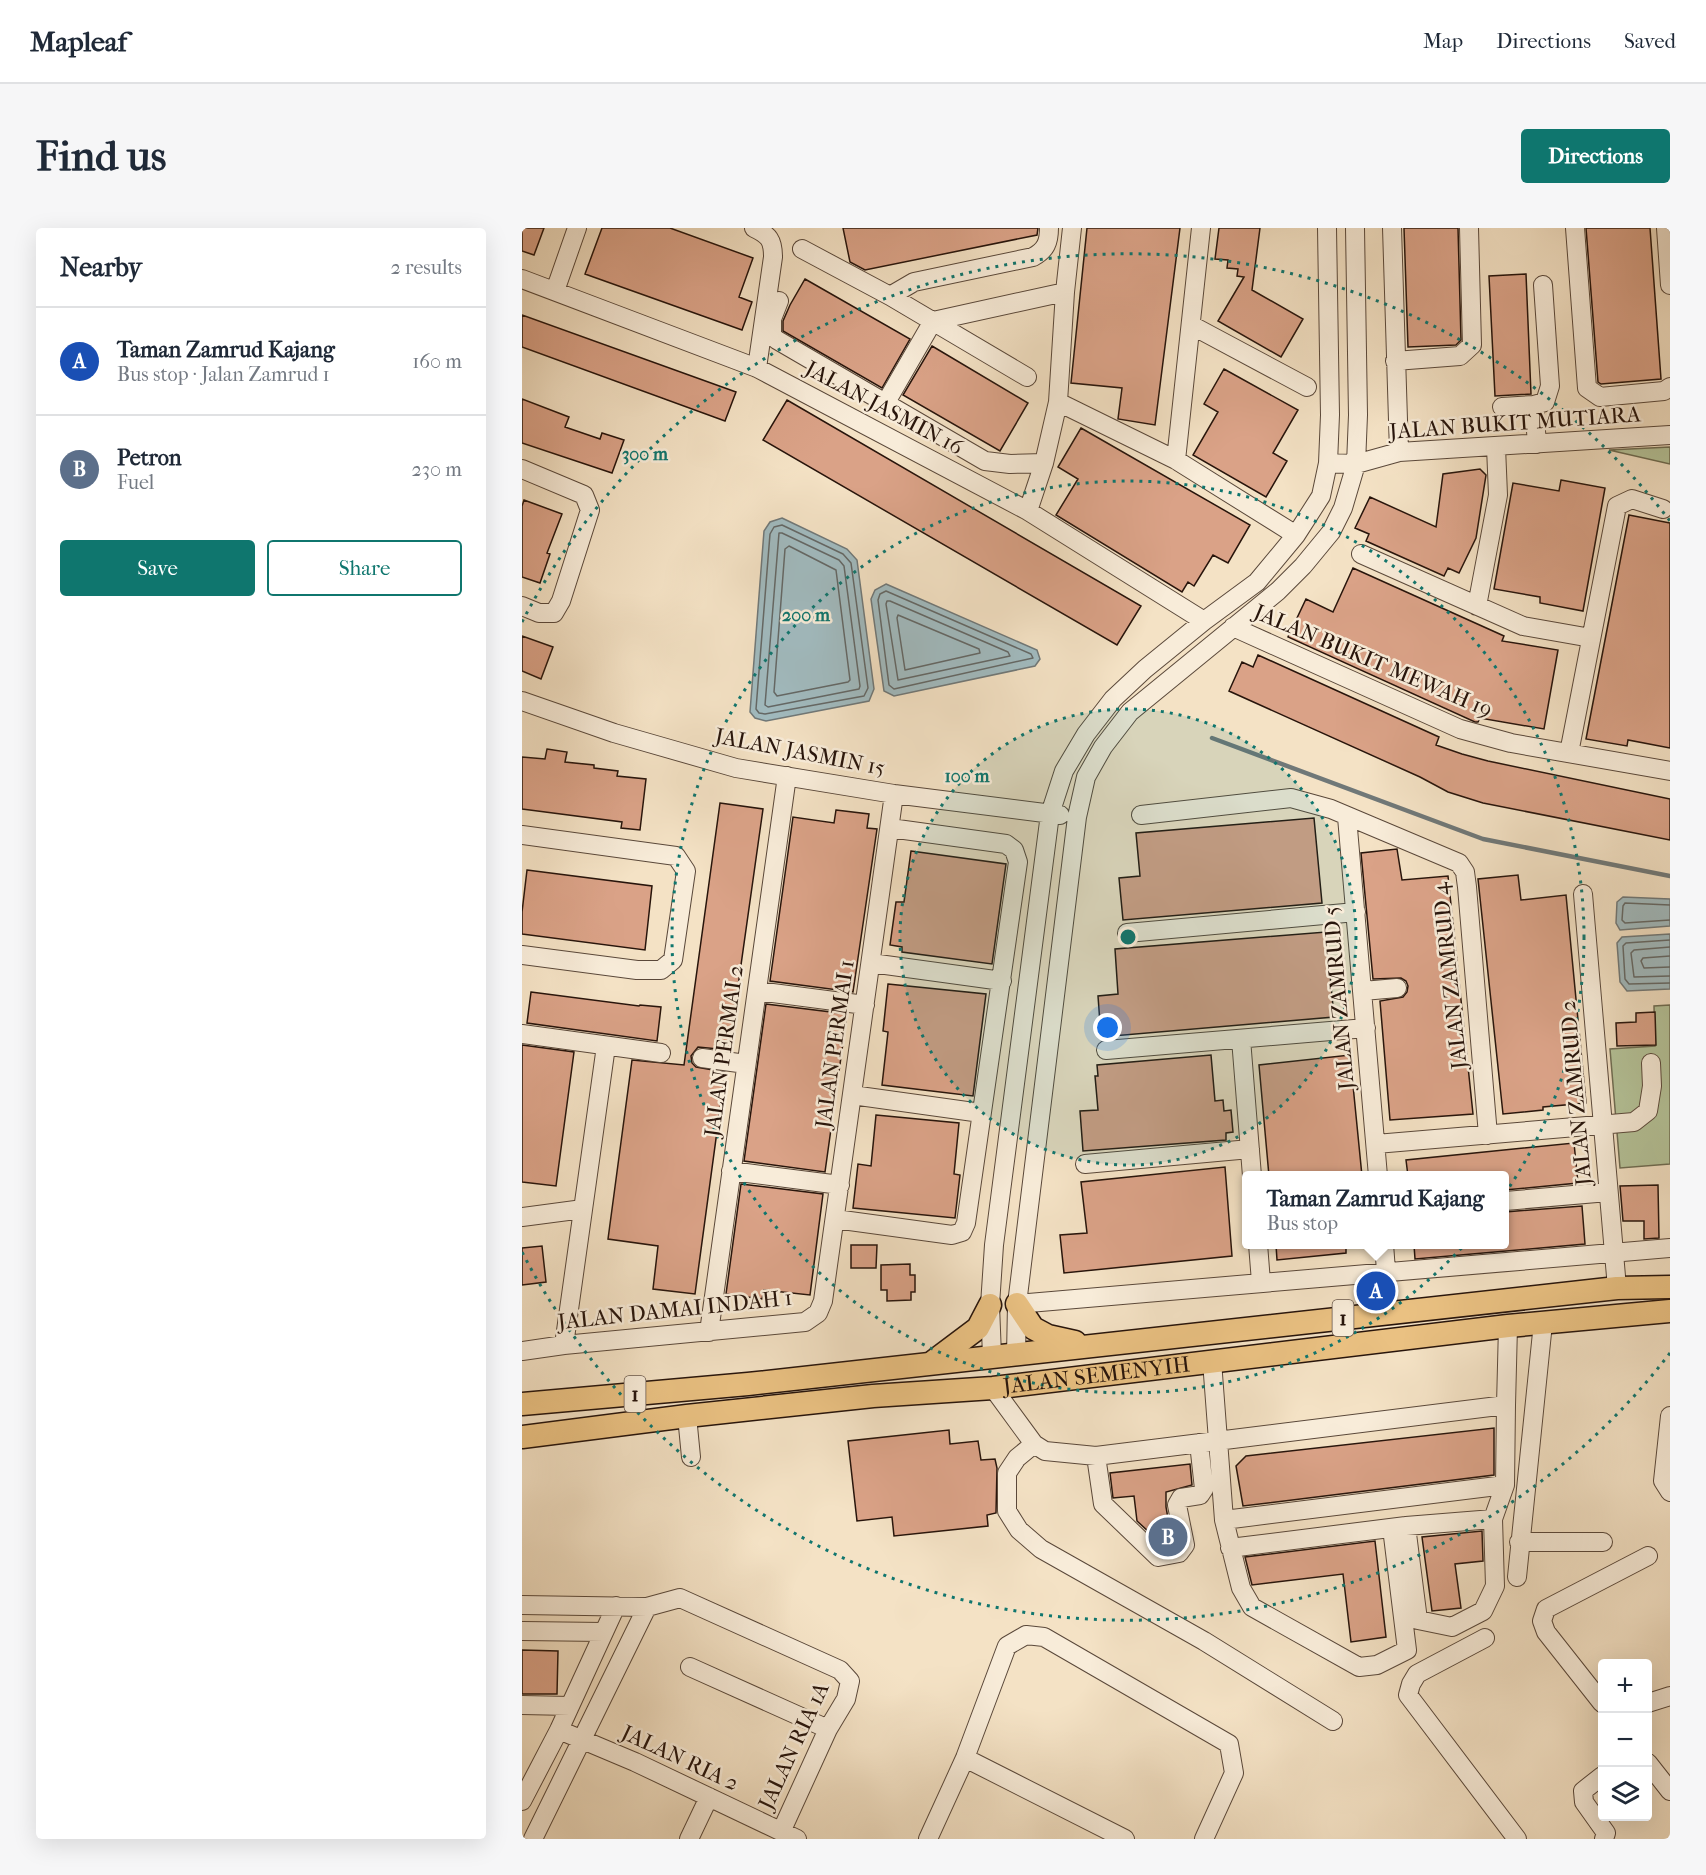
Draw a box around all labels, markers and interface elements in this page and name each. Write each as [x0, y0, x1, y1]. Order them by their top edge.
text: Mapleaf [30, 25, 127, 58]
text: Map [1423, 29, 1463, 53]
text: Directions [1496, 29, 1591, 53]
text: Saved [1624, 29, 1676, 53]
button: Directions [1521, 129, 1670, 183]
text: Find us [36, 132, 166, 181]
text: Nearby [60, 252, 142, 283]
text: 2 results [391, 256, 462, 279]
text: Taman Zamrud Kajang [117, 337, 335, 363]
text: A [73, 350, 86, 373]
text: 160 m [412, 350, 462, 373]
street label: JALAN JASMIN 16 [799, 354, 967, 461]
text: Bus stop · Jalan Zamrud 1 [117, 363, 330, 386]
street label: JALAN BUKIT MUTIARA [1386, 401, 1642, 445]
text: 300 m [622, 444, 669, 465]
text: Petron [117, 445, 182, 471]
text: B [73, 458, 86, 481]
text: 230 m [412, 458, 462, 481]
text: Fuel [117, 471, 154, 494]
button: Save [60, 540, 255, 596]
button: Share [267, 540, 462, 596]
street label: JALAN BUKIT MEWAH 19 [1248, 598, 1496, 723]
text: 200 m [782, 605, 831, 626]
street label: JALAN JASMIN 15 [711, 722, 887, 781]
text: 100 m [944, 766, 991, 787]
street label: JALAN ZAMRUD 4 [1427, 880, 1473, 1073]
street label: JALAN ZAMRUD 5 [1318, 905, 1360, 1093]
centre of rings [1118, 927, 1138, 947]
street label: JALAN PERMAI 1 [810, 958, 860, 1132]
street label: JALAN PERMAI 2 [699, 963, 749, 1141]
street label: JALAN ZAMRUD 2 [1555, 999, 1597, 1189]
your location [1093, 1013, 1122, 1042]
popup [1242, 1171, 1509, 1249]
text: Taman Zamrud Kajang [1267, 1186, 1484, 1212]
text: Bus stop [1267, 1212, 1338, 1235]
pin: A [1356, 1268, 1396, 1314]
street label: JALAN DAMAI INDAH 1 [554, 1285, 794, 1335]
road number: 1 [1332, 1300, 1354, 1336]
street label: JALAN SEMENYIH [1000, 1351, 1192, 1400]
road number: 1 [624, 1376, 646, 1412]
pin: B [1148, 1514, 1188, 1560]
map controls [1598, 1659, 1652, 1821]
button: + [1598, 1659, 1652, 1713]
street label: JALAN RIA 1A [752, 1678, 835, 1815]
button: − [1598, 1713, 1652, 1767]
street label: JALAN RIA 2 [615, 1719, 743, 1796]
button: layers [1598, 1767, 1652, 1821]

